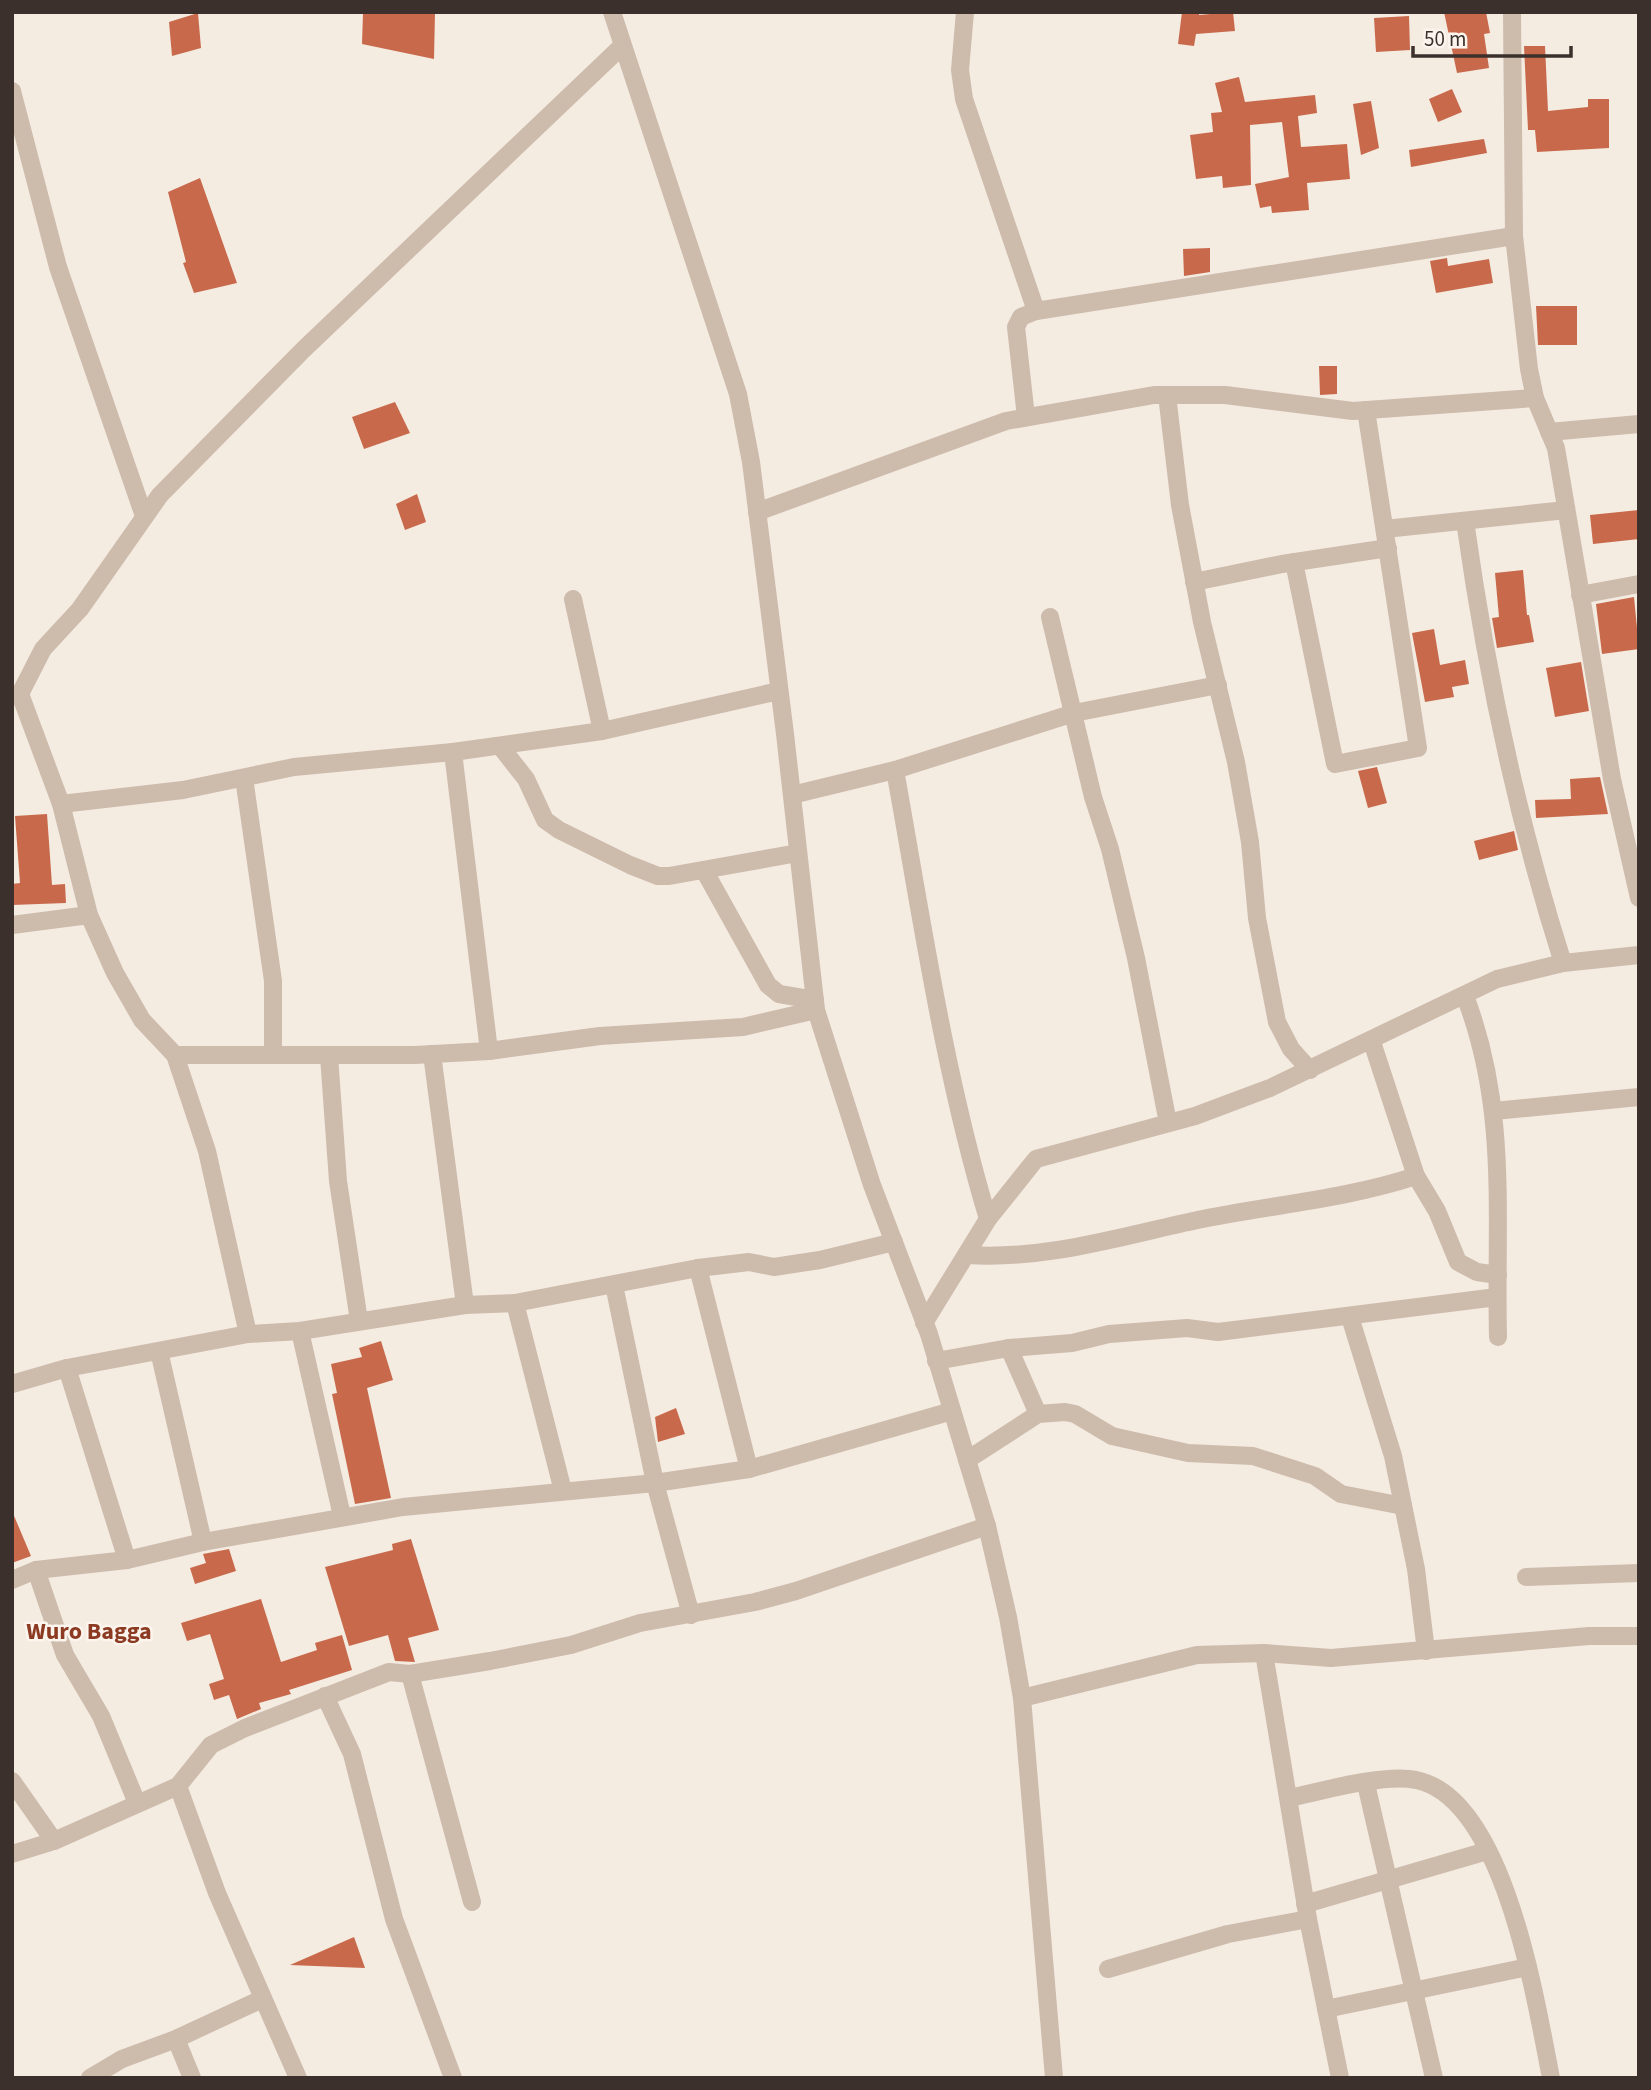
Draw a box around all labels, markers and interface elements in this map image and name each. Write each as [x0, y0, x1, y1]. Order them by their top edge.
scale bar [1413, 14, 1570, 58]
text: 50 m [1424, 24, 1466, 54]
district label: Wuro Bagga [26, 1614, 152, 1649]

